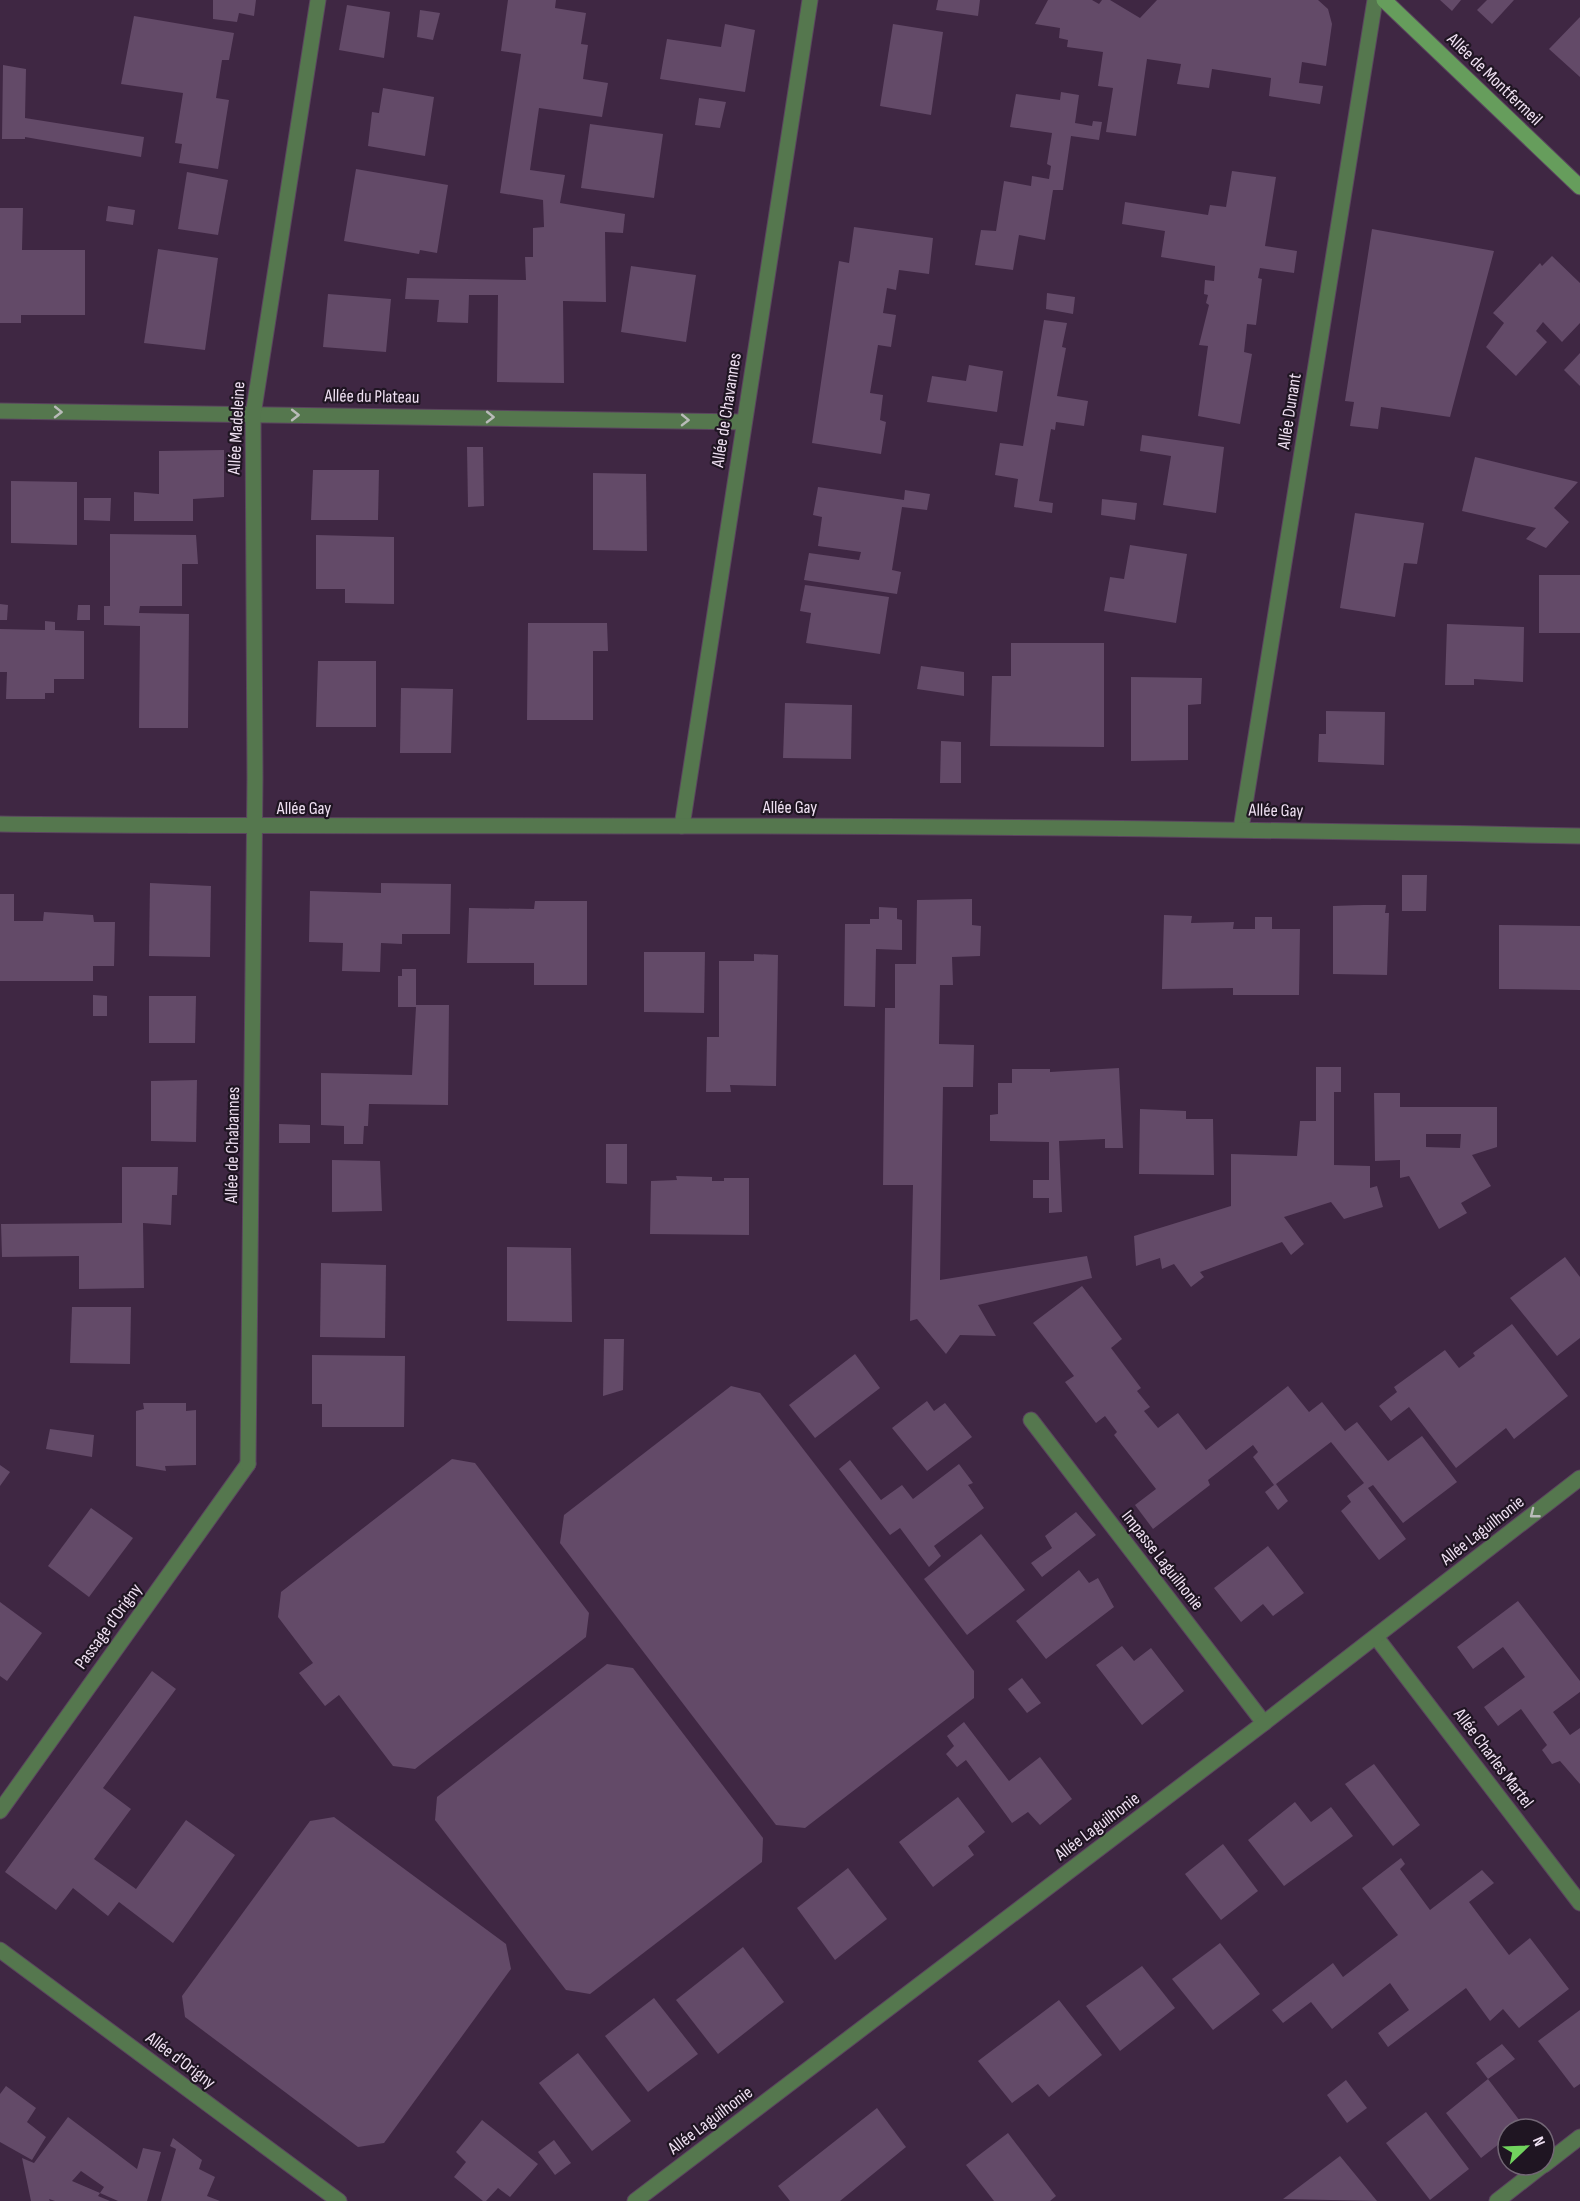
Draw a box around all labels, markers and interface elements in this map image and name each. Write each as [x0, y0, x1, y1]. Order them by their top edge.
street label: Allée de Montfermeil [1442, 28, 1546, 130]
street label: Allée de Chavannes [707, 351, 746, 470]
street label: Allée Dunant [1273, 371, 1306, 451]
street label: Allée Madeleine [224, 381, 249, 476]
street label: Allée du Plateau [323, 385, 420, 408]
one-way arrow [54, 406, 63, 418]
one-way arrow [291, 408, 300, 421]
one-way arrow [486, 411, 495, 424]
one-way arrow [681, 414, 690, 427]
street label: Allée Gay [762, 797, 817, 818]
street label: Allée Gay [276, 798, 331, 819]
street label: Allée Gay [1247, 800, 1304, 821]
street label: Allée de Chabannes [221, 1087, 244, 1204]
street label: Allée Laguilhonie [1435, 1491, 1528, 1570]
street label: Impasse Laguilhonie [1117, 1506, 1208, 1614]
one-way arrow [1529, 1507, 1540, 1518]
street label: Passage d'Origny [70, 1579, 146, 1673]
street label: Allée Charles Martel [1449, 1704, 1538, 1812]
street label: Allée Laguilhonie [1050, 1788, 1144, 1866]
street label: Allée d'Origny [141, 2027, 220, 2093]
street label: Allée Laguilhonie [663, 2082, 757, 2160]
north arrow [1496, 2117, 1556, 2177]
text: N [1528, 2134, 1549, 2149]

